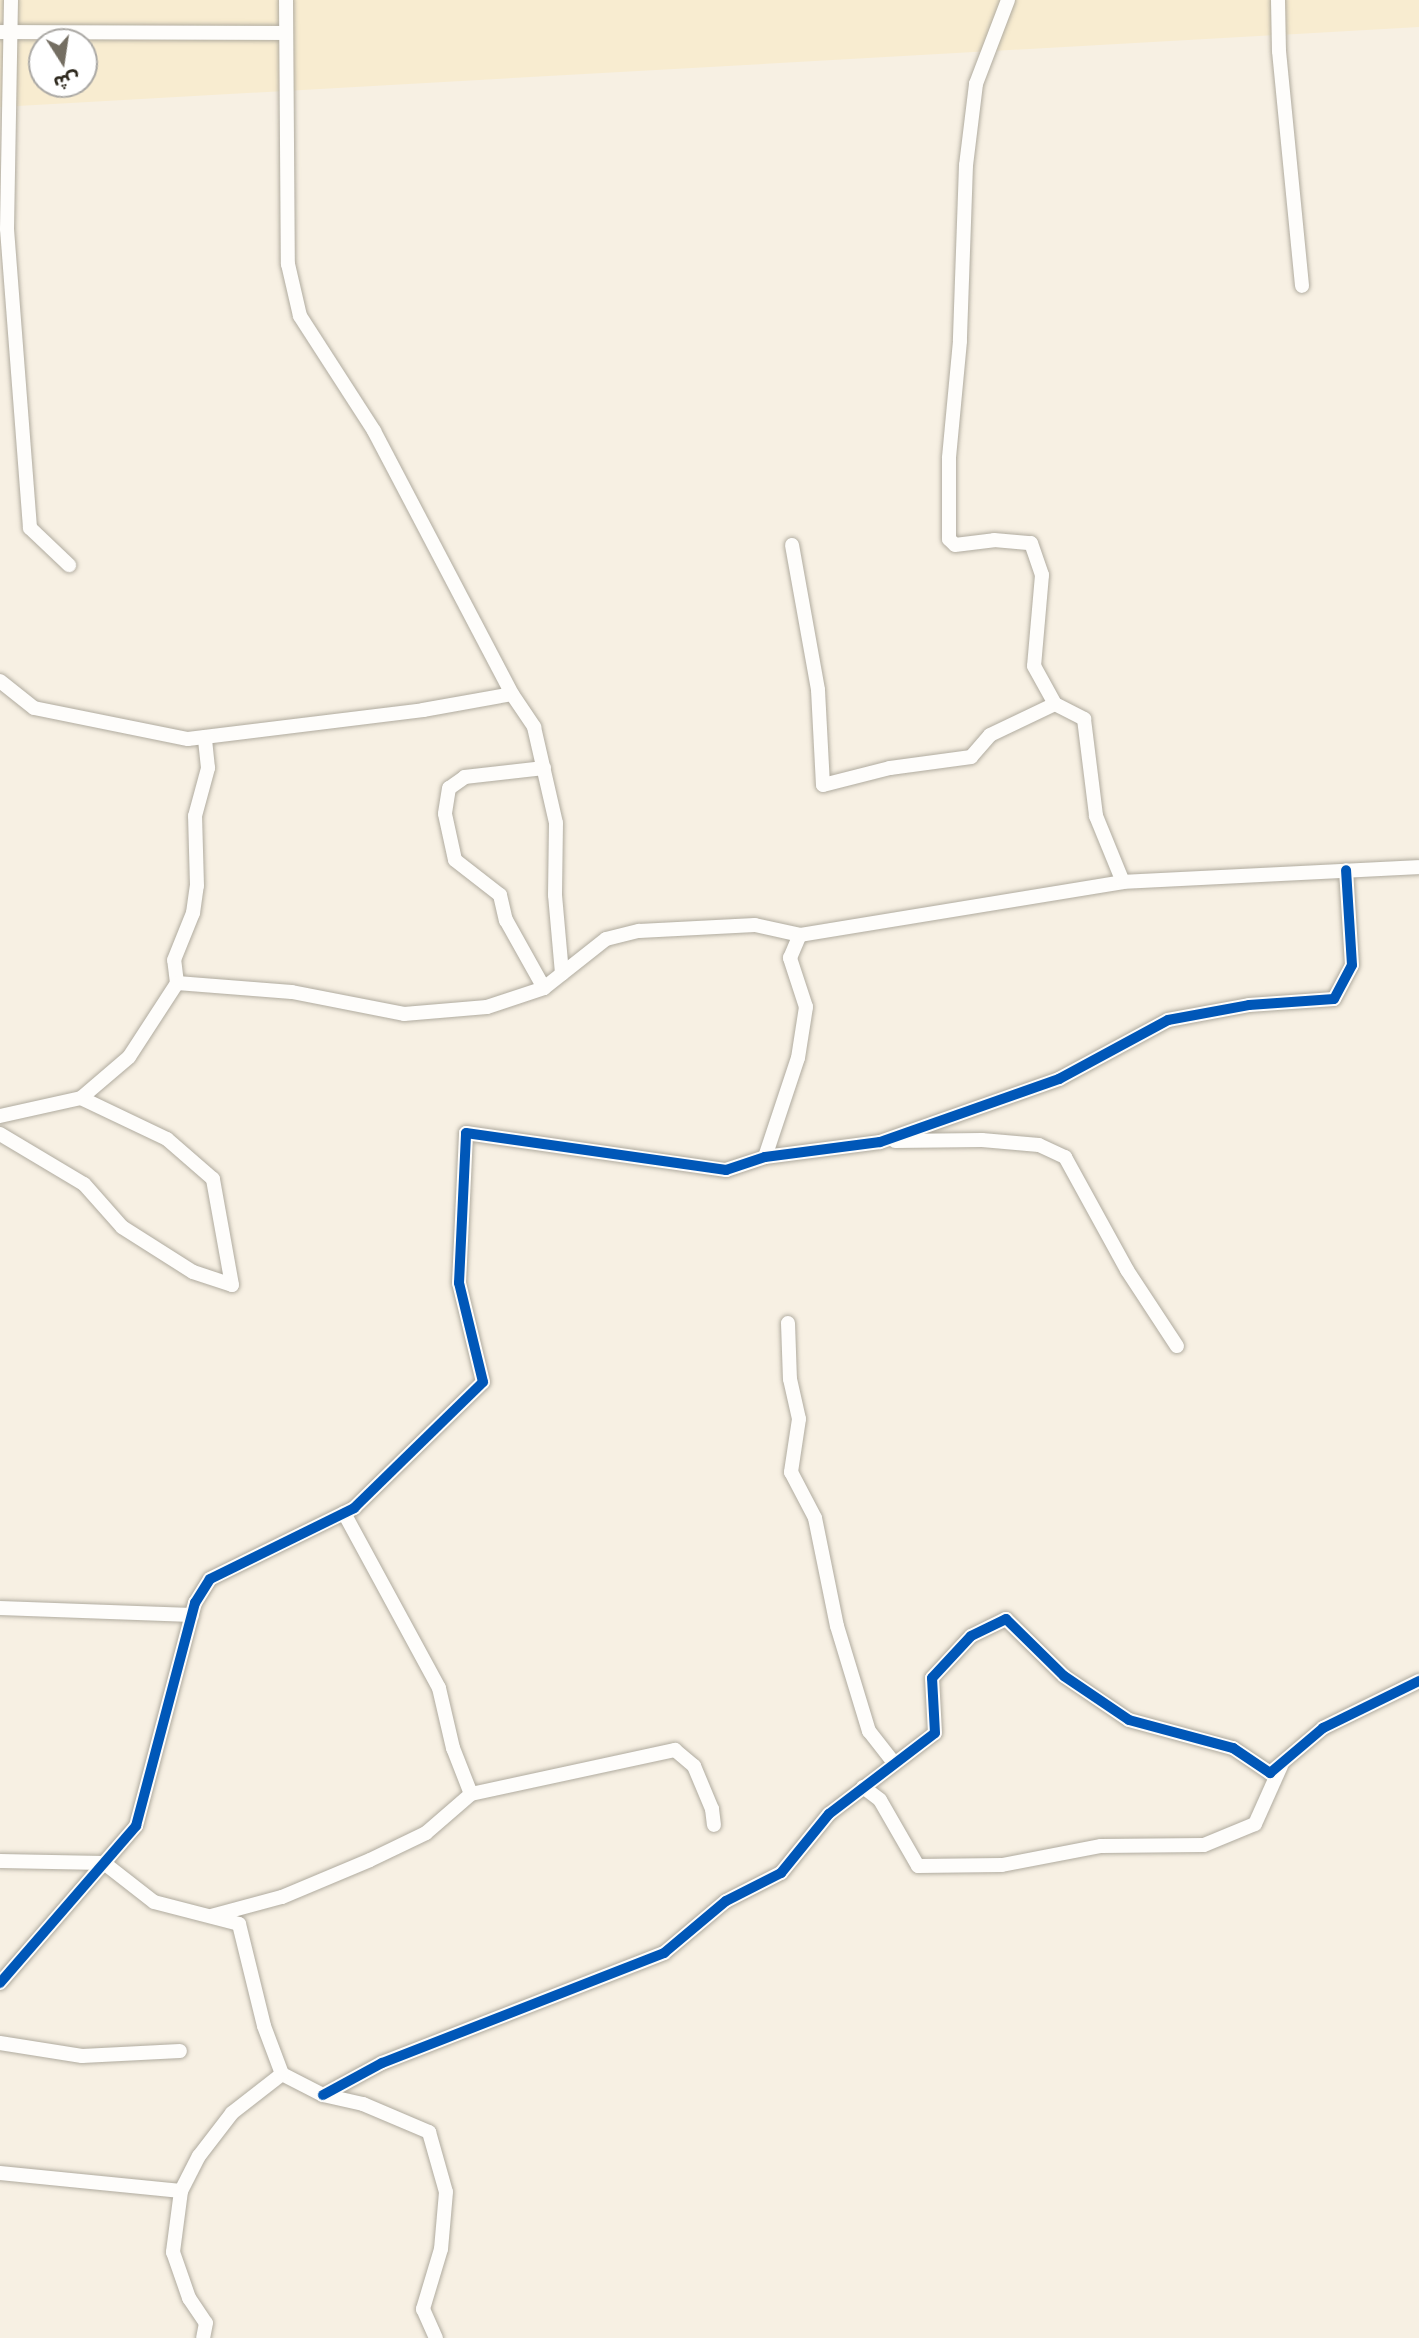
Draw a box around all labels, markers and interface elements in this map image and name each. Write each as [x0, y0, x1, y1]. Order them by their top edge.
north arrow [28, 28, 98, 98]
text: ش [52, 68, 82, 96]

